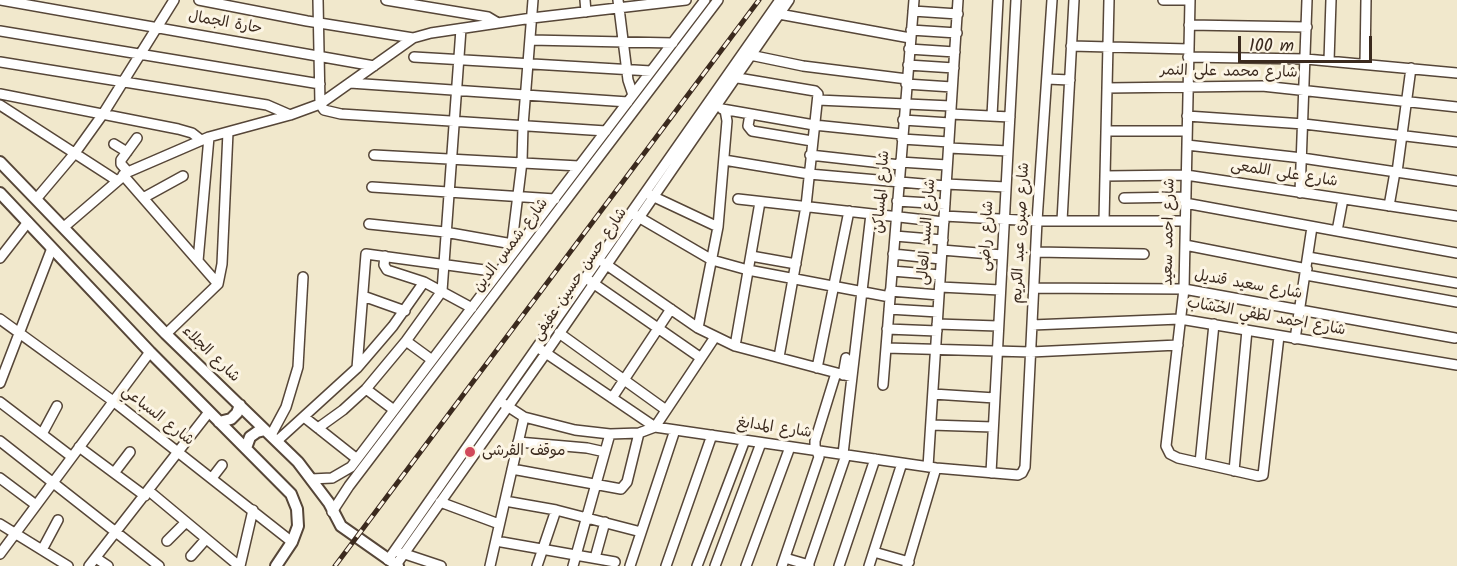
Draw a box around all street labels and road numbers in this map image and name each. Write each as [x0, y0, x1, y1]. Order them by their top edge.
street label: حارة الجمال [187, 9, 263, 39]
street label: شارع محمد على النمر [1160, 63, 1298, 83]
street label: شارع المساكن [871, 150, 895, 234]
street label: شارع على اللمعى [1229, 158, 1339, 192]
street label: شارع صبرى عبد الكريم [1009, 162, 1035, 304]
street label: شارع السد العالى [915, 178, 941, 286]
street label: شارع احمد سعيد [1160, 178, 1180, 286]
street label: شارع شمس الدين [471, 195, 553, 297]
street label: شارع راضى [977, 200, 999, 272]
street label: شارع حسن حسين عفيفى [530, 205, 632, 345]
street label: شارع سعيد قنديل [1193, 268, 1303, 304]
street label: شارع احمد لطفي الخشاب [1185, 295, 1347, 341]
street label: شارع الجلاء [177, 323, 243, 387]
street label: شارع السباعي [117, 383, 197, 451]
street label: شارع المدابغ [735, 415, 813, 443]

